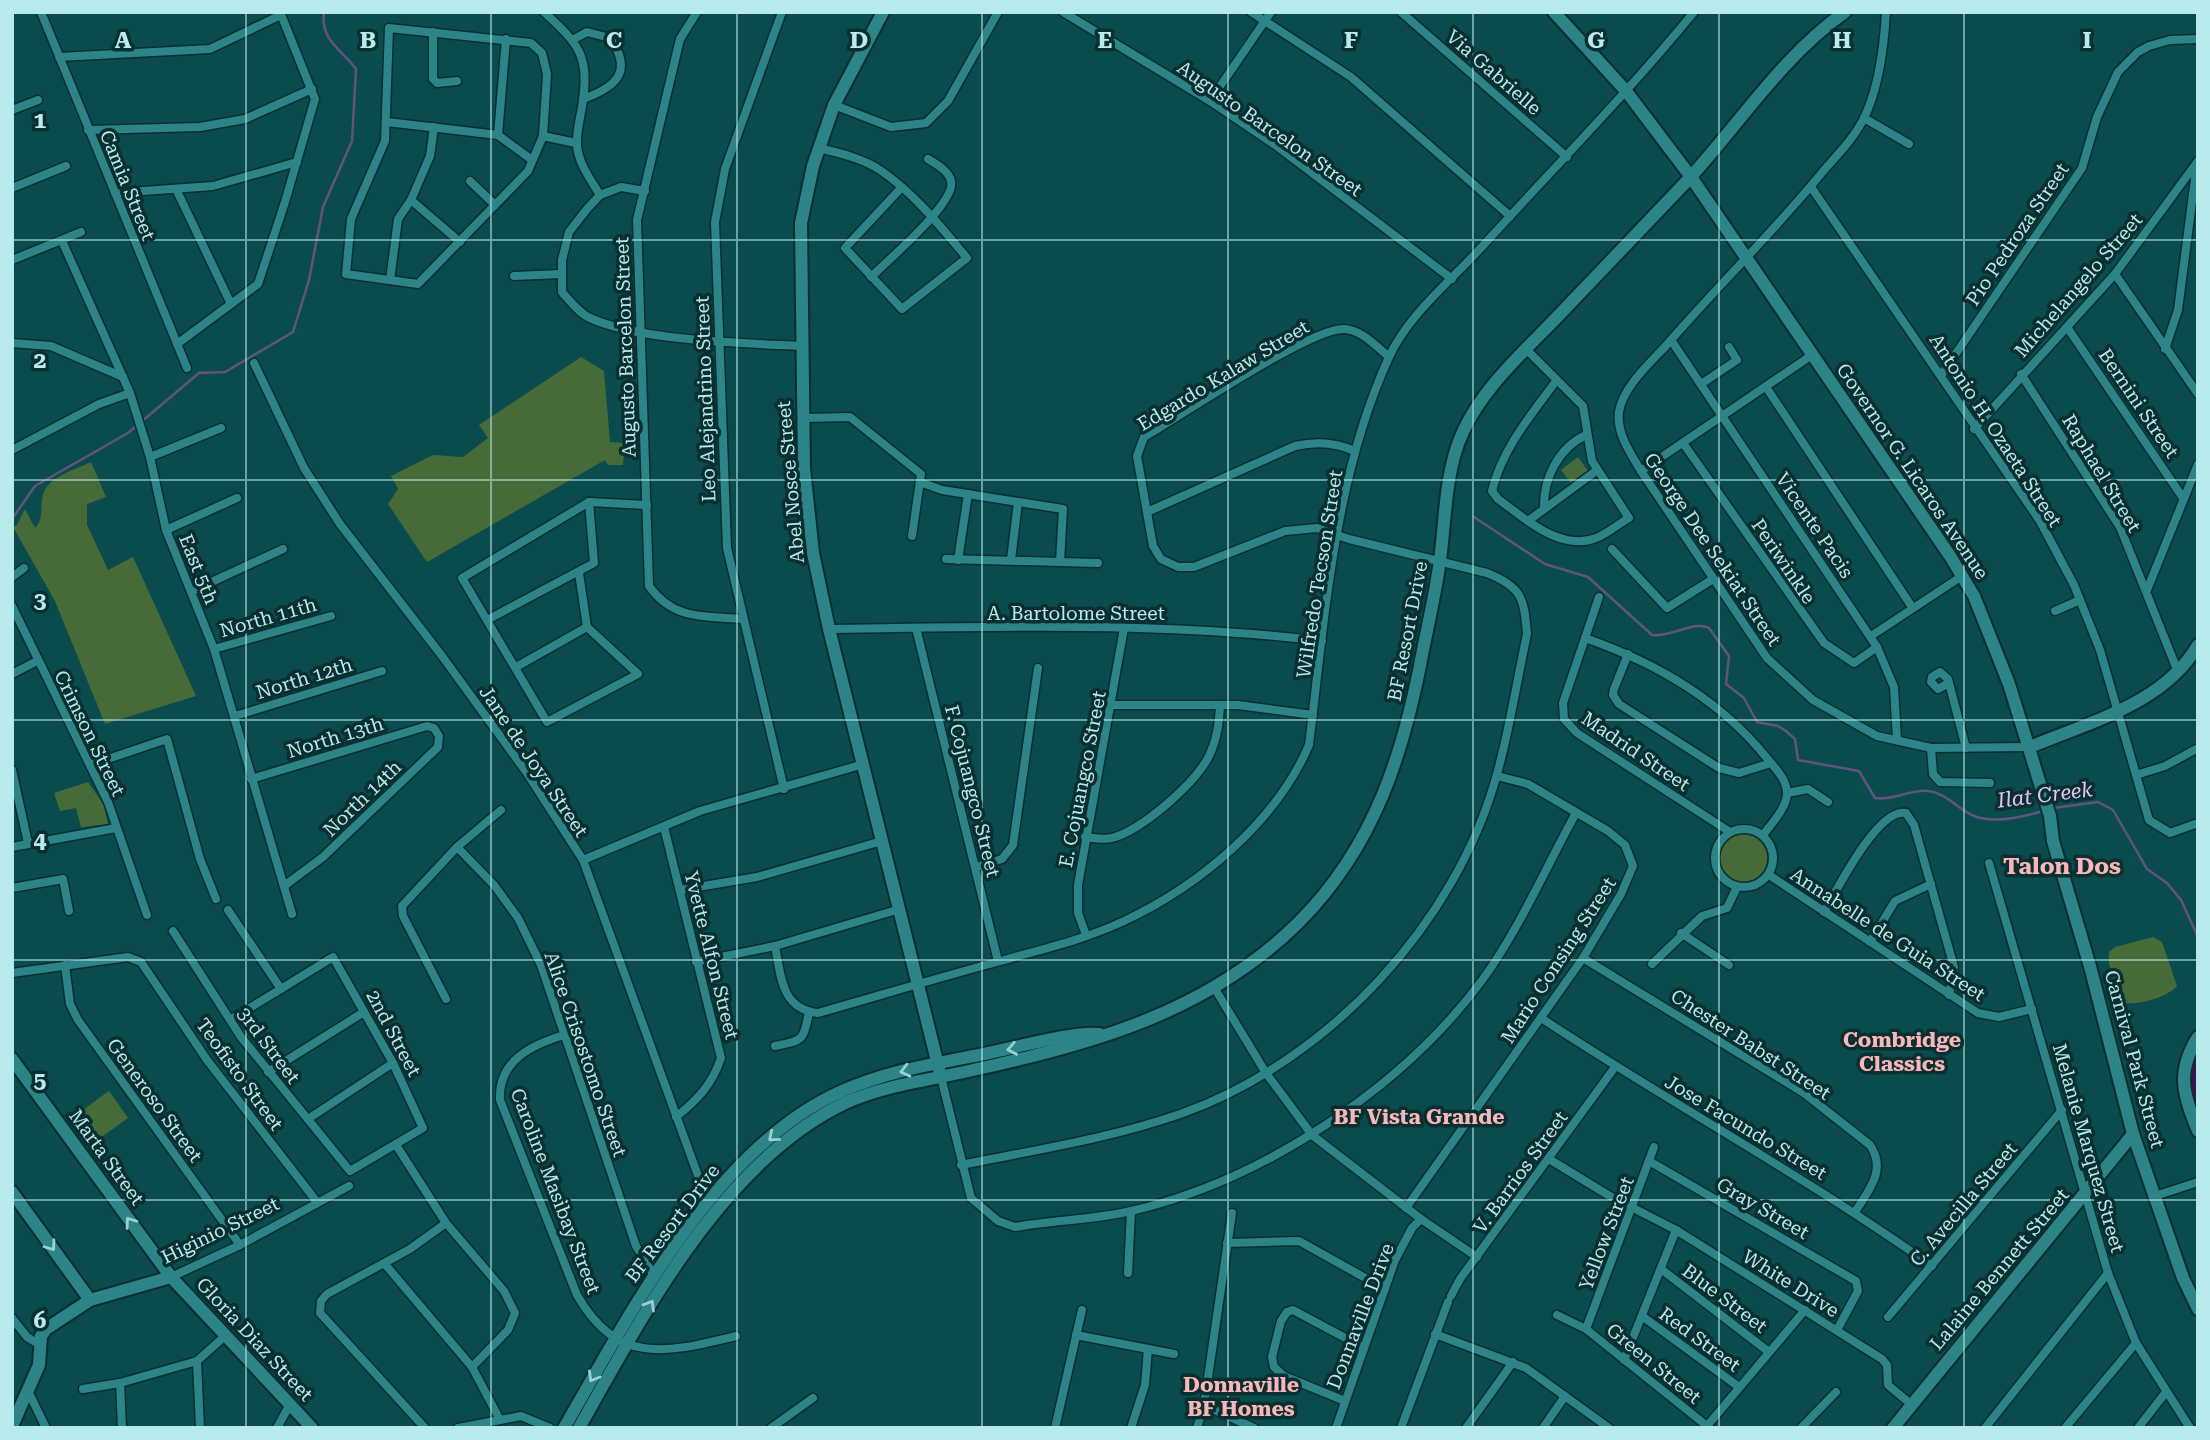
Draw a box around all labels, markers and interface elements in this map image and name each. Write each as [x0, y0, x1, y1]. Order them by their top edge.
street label: Via Gabrielle [1441, 25, 1546, 120]
text: A [115, 27, 132, 54]
text: B [360, 27, 376, 54]
text: C [606, 27, 622, 54]
text: D [850, 27, 868, 54]
text: E [1098, 27, 1112, 54]
text: F [1344, 27, 1358, 54]
text: G [1587, 27, 1605, 54]
text: H [1833, 27, 1852, 54]
text: I [2082, 27, 2092, 54]
street label: Augusto Barcelon Street [1173, 56, 1367, 201]
text: 1 [34, 107, 47, 134]
street label: Camia Street [95, 127, 160, 244]
street label: Pio Pedroza Street [1961, 159, 2074, 310]
street label: Michelangelo Street [2010, 209, 2147, 362]
street label: Augusto Barcelon Street [610, 236, 641, 458]
street label: Leo Alejandrino Street [690, 296, 721, 502]
street label: Edgardo Kalaw Street [1133, 315, 1313, 436]
street label: Antonio H. Ozaeta Street [1925, 329, 2067, 531]
street label: Bernini Street [2094, 344, 2184, 462]
text: 2 [34, 347, 46, 374]
street label: Governor G. Licaros Avenue [1832, 359, 1994, 584]
street label: Abel Nosce Street [772, 400, 809, 564]
street label: Raphael Street [2057, 410, 2146, 536]
street label: George Dee Sekiat Street [1639, 448, 1786, 650]
street label: Wilfredo Tecson Street [1292, 468, 1347, 680]
street label: Vicente Pacis [1771, 468, 1858, 582]
street label: Periwinkle [1747, 514, 1820, 608]
street label: East 5th [174, 531, 223, 608]
street label: BF Resort Drive [1383, 559, 1432, 703]
text: 3 [34, 587, 47, 614]
street label: North 11th [217, 593, 319, 642]
street label: A. Bartolome Street [987, 602, 1165, 625]
street label: North 12th [253, 653, 355, 704]
street label: Crimson Street [49, 667, 130, 800]
street label: Jane de Joya Street [474, 681, 593, 841]
street label: E. Cojuangco Street [1054, 689, 1111, 869]
street label: F. Cojuangco Street [940, 703, 1005, 880]
street label: Madrid Street [1577, 707, 1694, 796]
street label: North 13th [284, 712, 386, 763]
street label: North 14th [319, 755, 406, 841]
water label: Ilat Creek [1995, 777, 2095, 813]
text: 4 [34, 827, 47, 854]
district label: Talon Dos [2003, 853, 2121, 880]
street label: Annabelle de Guia Street [1786, 863, 1990, 1006]
street label: Yvette Alfon Street [679, 869, 744, 1042]
street label: Mario Consing Street [1496, 873, 1621, 1048]
street label: Alice Crisostomo Street [540, 949, 631, 1160]
street label: Carnival Park Street [2100, 968, 2169, 1150]
street label: Chester Babst Street [1667, 984, 1835, 1105]
street label: 2nd Street [361, 986, 426, 1080]
street label: 3rd Street [232, 1003, 305, 1088]
street label: Teofisto Street [191, 1014, 288, 1135]
district label: Combridge Classics [1843, 1028, 1961, 1076]
street label: Generoso Street [102, 1034, 207, 1167]
one-way arrow [1006, 1041, 1018, 1056]
street label: Melanie Marquez Street [2048, 1041, 2129, 1255]
one-way arrow [899, 1063, 911, 1077]
text: 5 [34, 1067, 47, 1094]
street label: Jose Facundo Street [1661, 1070, 1831, 1185]
street label: Caroline Masibay Street [506, 1085, 605, 1297]
street label: Marta Street [64, 1105, 149, 1210]
district label: BF Vista Grande [1334, 1105, 1504, 1129]
street label: V. Barrios Street [1468, 1107, 1573, 1238]
one-way arrow [769, 1128, 781, 1141]
street label: C. Avecilla Street [1905, 1138, 2022, 1271]
street label: BF Resort Drive [620, 1159, 724, 1287]
street label: Yellow Street [1574, 1173, 1639, 1293]
street label: Gray Street [1712, 1173, 1813, 1244]
street label: Lalaine Bennett Street [1925, 1184, 2074, 1355]
street label: Higinio Street [158, 1192, 283, 1269]
one-way arrow [126, 1217, 138, 1230]
one-way arrow [43, 1238, 55, 1251]
street label: Donnaville Drive [1322, 1240, 1399, 1392]
street label: White Drive [1738, 1245, 1843, 1322]
street label: Blue Street [1678, 1259, 1772, 1338]
street label: Gloria Diaz Street [191, 1273, 318, 1406]
one-way arrow [642, 1300, 655, 1313]
street label: Red Street [1655, 1302, 1745, 1377]
text: 6 [34, 1307, 47, 1334]
street label: Green Street [1602, 1318, 1706, 1409]
one-way arrow [589, 1369, 602, 1382]
district label: Donnaville BF Homes [1183, 1373, 1299, 1421]

